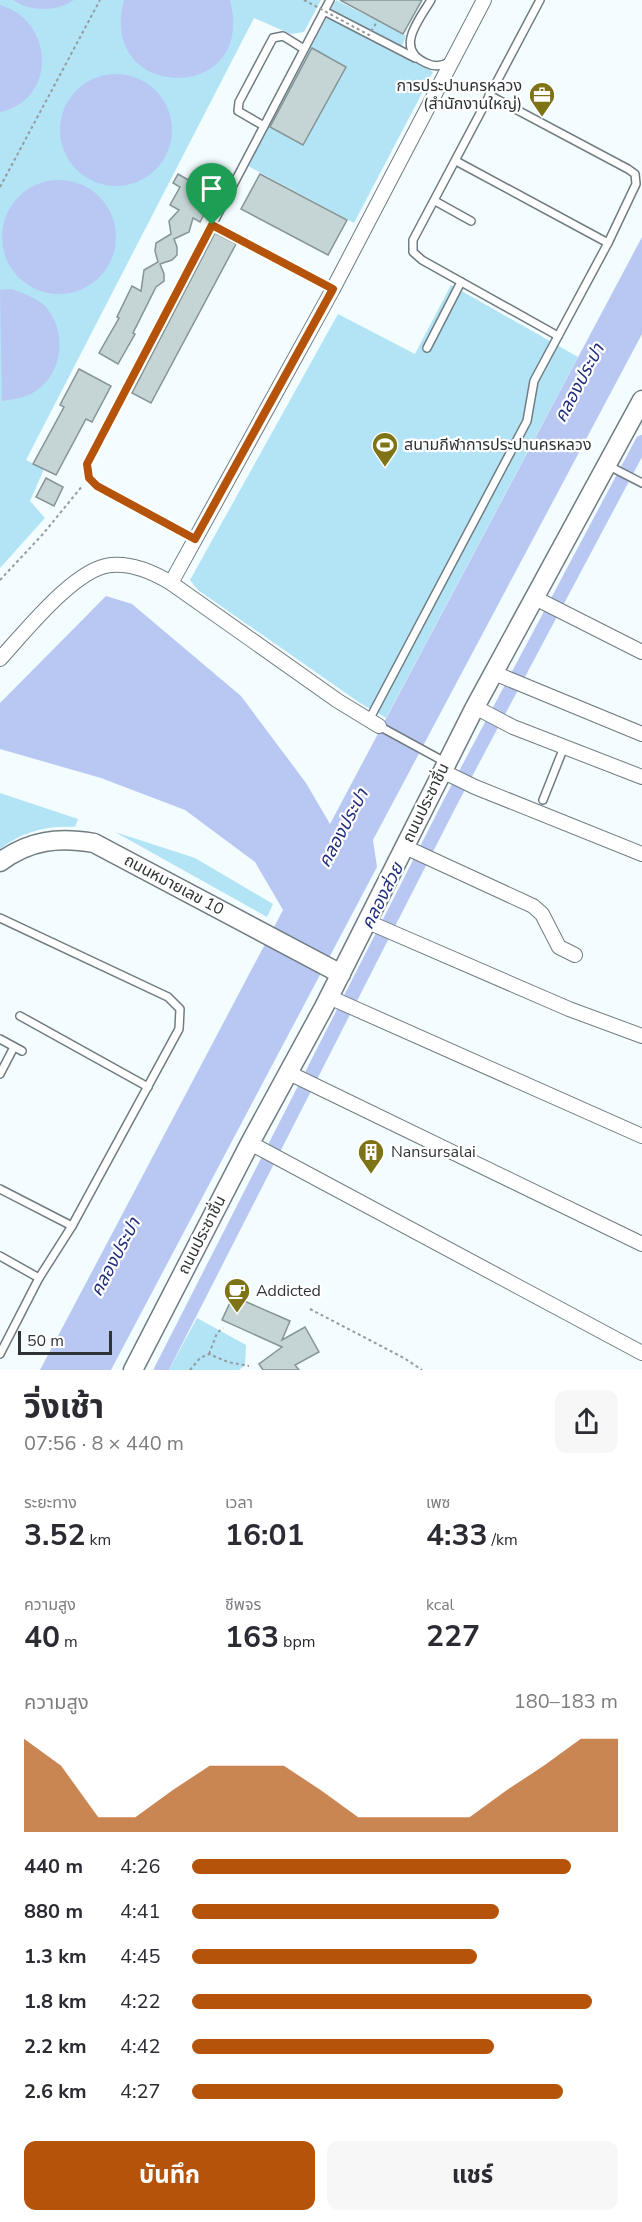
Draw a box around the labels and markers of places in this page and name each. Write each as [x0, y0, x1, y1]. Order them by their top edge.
place label: การประปานครหลวง (สำนักงานใหญ่) [397, 75, 522, 115]
office icon: การประปานครหลวง (สำนักงานใหญ่) [527, 80, 557, 118]
pin [186, 163, 237, 225]
sports icon: สนามกีฬาการประปานครหลวง [370, 430, 400, 468]
place label: สนามกีฬาการประปานครหลวง [404, 434, 591, 456]
building icon: Nansursalai [356, 1137, 386, 1175]
place label: Nansursalai [391, 1141, 476, 1163]
cafe icon: Addicted [222, 1276, 252, 1314]
place label: Addicted [256, 1280, 321, 1302]

